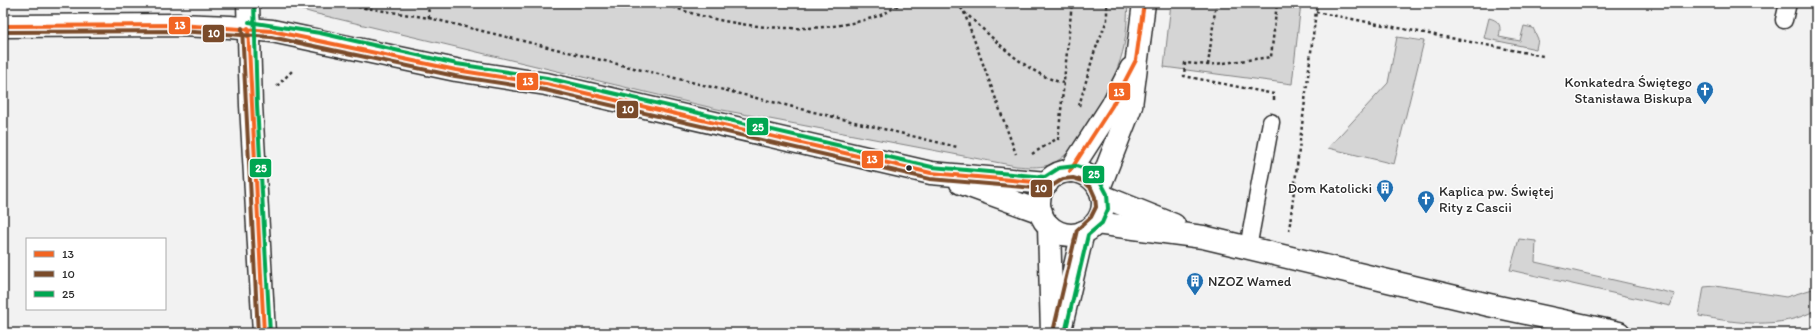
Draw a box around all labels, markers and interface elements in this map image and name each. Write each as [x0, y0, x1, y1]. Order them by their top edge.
line badge: 13 [168, 16, 191, 35]
text: 13 [174, 19, 186, 32]
line badge: 10 [202, 24, 225, 43]
text: 10 [208, 27, 220, 40]
line badge: 13 [516, 72, 539, 91]
place label: Konkatedra Świętego Stanisława Biskupa [1565, 74, 1693, 107]
text: 13 [522, 75, 534, 88]
church icon: Konkatedra Świętego Stanisława Biskupa [1695, 80, 1715, 105]
line badge: 13 [1108, 82, 1131, 101]
text: 13 [1113, 86, 1125, 99]
line badge: 10 [616, 100, 639, 119]
text: 10 [622, 103, 634, 116]
line badge: 25 [746, 117, 769, 136]
text: 25 [752, 121, 764, 134]
line badge: 13 [861, 150, 884, 169]
text: 13 [866, 153, 878, 166]
line badge: 25 [249, 158, 272, 178]
text: 25 [255, 162, 267, 175]
unlabelled marker [904, 163, 914, 173]
line badge: 25 [1082, 165, 1105, 184]
text: 25 [1088, 168, 1100, 181]
building icon: Dom Katolicki [1375, 178, 1395, 203]
line badge: 10 [1030, 179, 1053, 198]
place label: Dom Katolicki [1288, 180, 1372, 197]
text: 10 [1035, 182, 1047, 195]
place label: Kaplica pw. Świętej Rity z Cascii [1439, 183, 1554, 216]
church icon: Kaplica pw. Świętej Rity z Cascii [1416, 189, 1436, 214]
legend [26, 238, 166, 310]
text: 13 [62, 247, 75, 261]
text: 10 [62, 267, 75, 281]
building icon: NZOZ Wamed [1185, 271, 1205, 296]
place label: NZOZ Wamed [1208, 273, 1292, 290]
text: 25 [62, 287, 75, 301]

